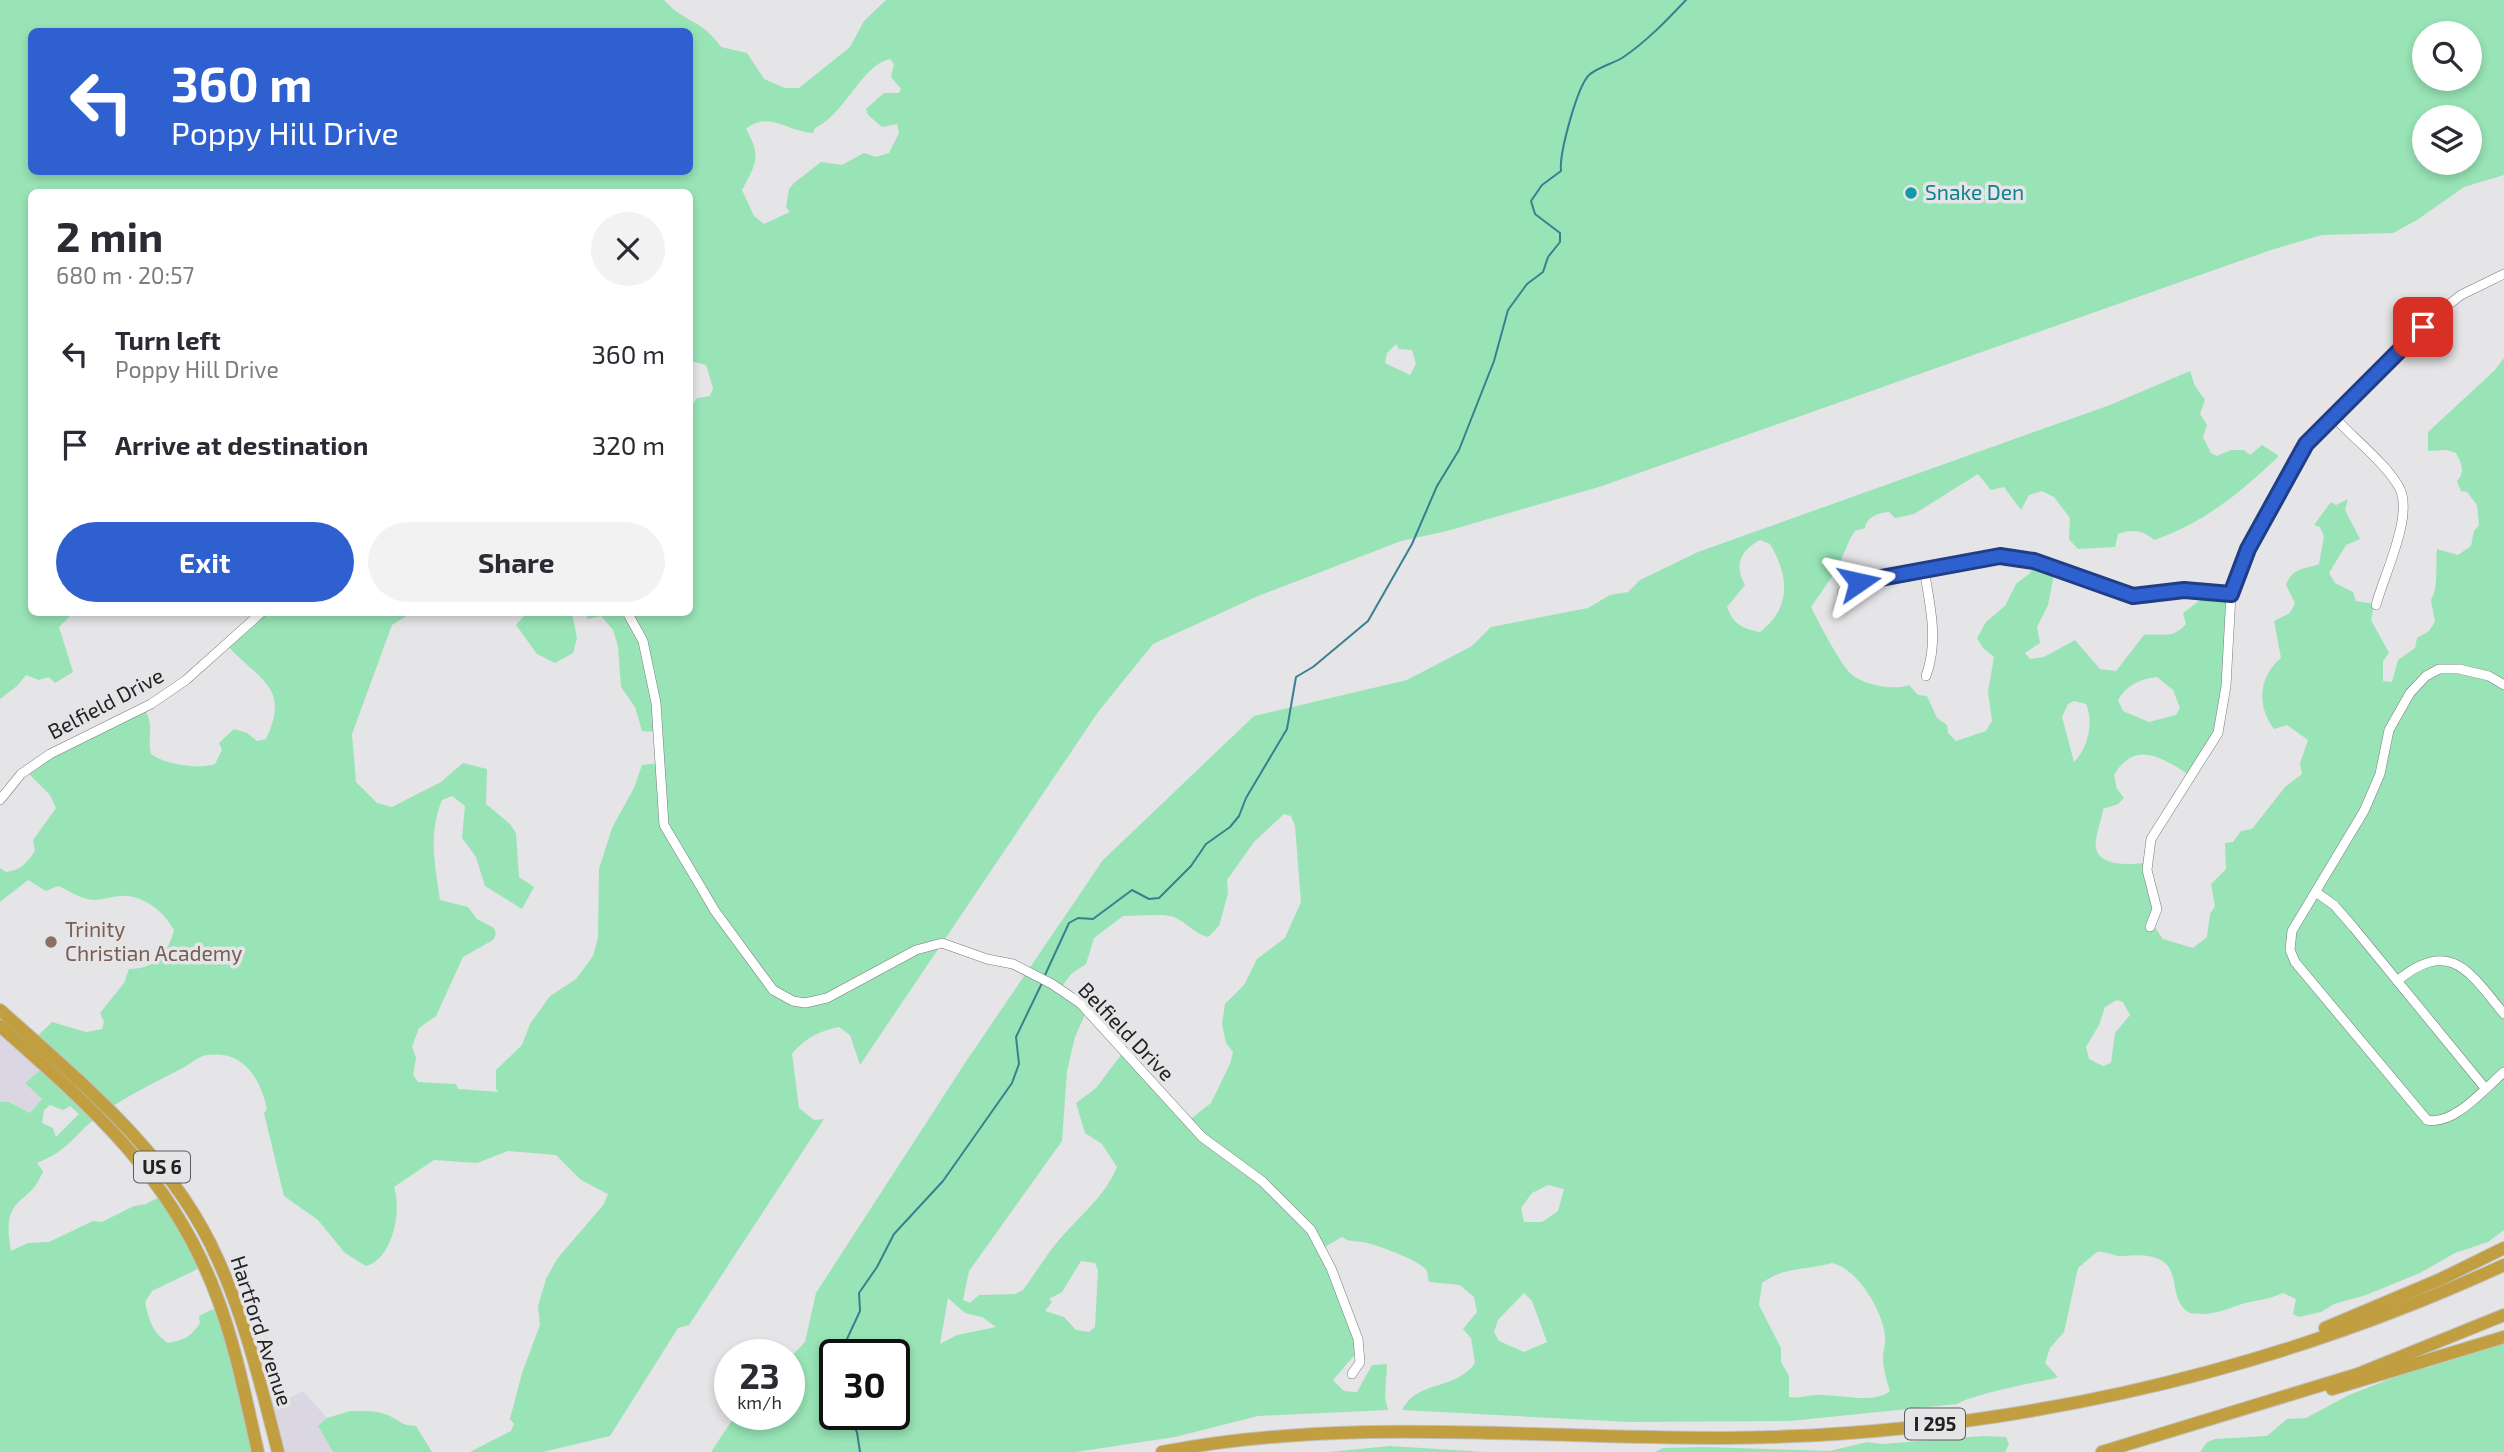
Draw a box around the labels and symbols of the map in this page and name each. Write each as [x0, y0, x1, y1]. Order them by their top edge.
place label: Snake Den [1925, 179, 2024, 204]
marker: Snake Den [1903, 185, 1919, 201]
pin [2393, 297, 2453, 357]
position arrow [1822, 545, 1896, 619]
street label: Belfield Drive [43, 662, 167, 744]
place label: Trinity Christian Academy [65, 916, 242, 965]
marker: Trinity Christian Academy [43, 934, 59, 950]
street label: Belfield Drive [1074, 977, 1180, 1085]
road number: US 6 [134, 1152, 190, 1182]
street label: Hartford Avenue [226, 1252, 298, 1409]
speed limit sign: 30 [819, 1339, 910, 1430]
road number: I 295 [1905, 1408, 1965, 1440]

